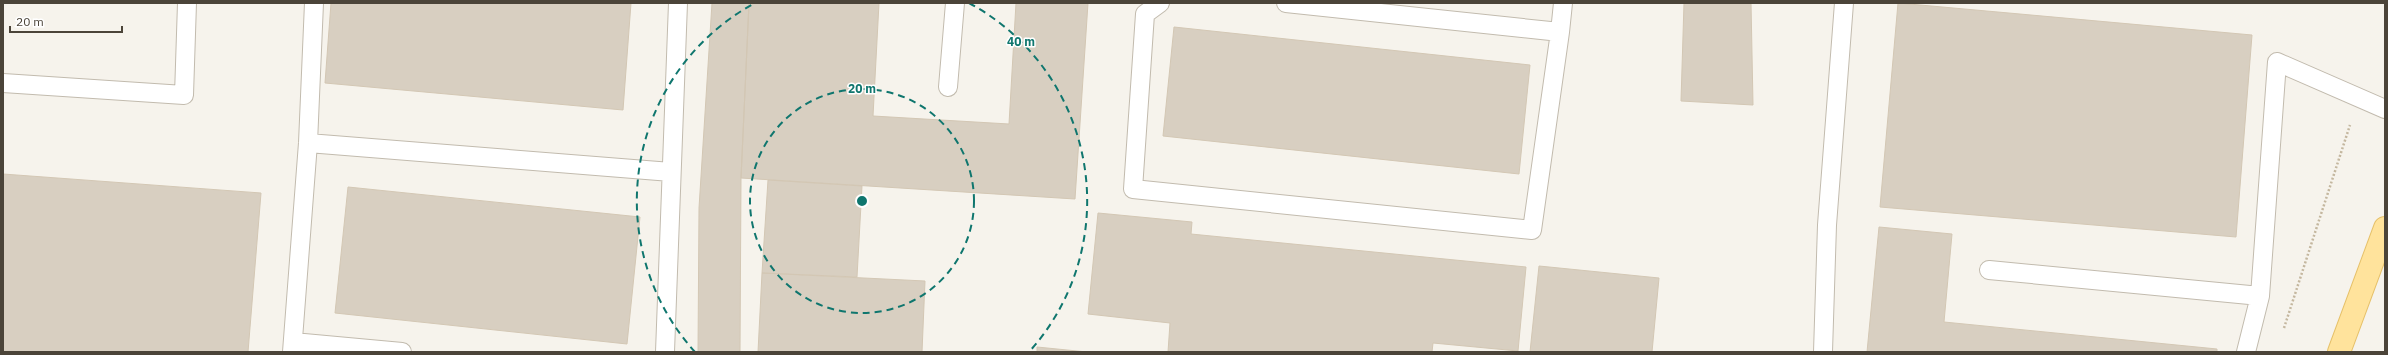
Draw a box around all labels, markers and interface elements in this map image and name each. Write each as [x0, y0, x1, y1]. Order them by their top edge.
scale bar [10, 8, 122, 34]
text: 20 m [16, 14, 44, 29]
text: 40 m [1007, 34, 1035, 49]
text: 20 m [848, 81, 876, 96]
centre of rings [855, 194, 869, 208]

